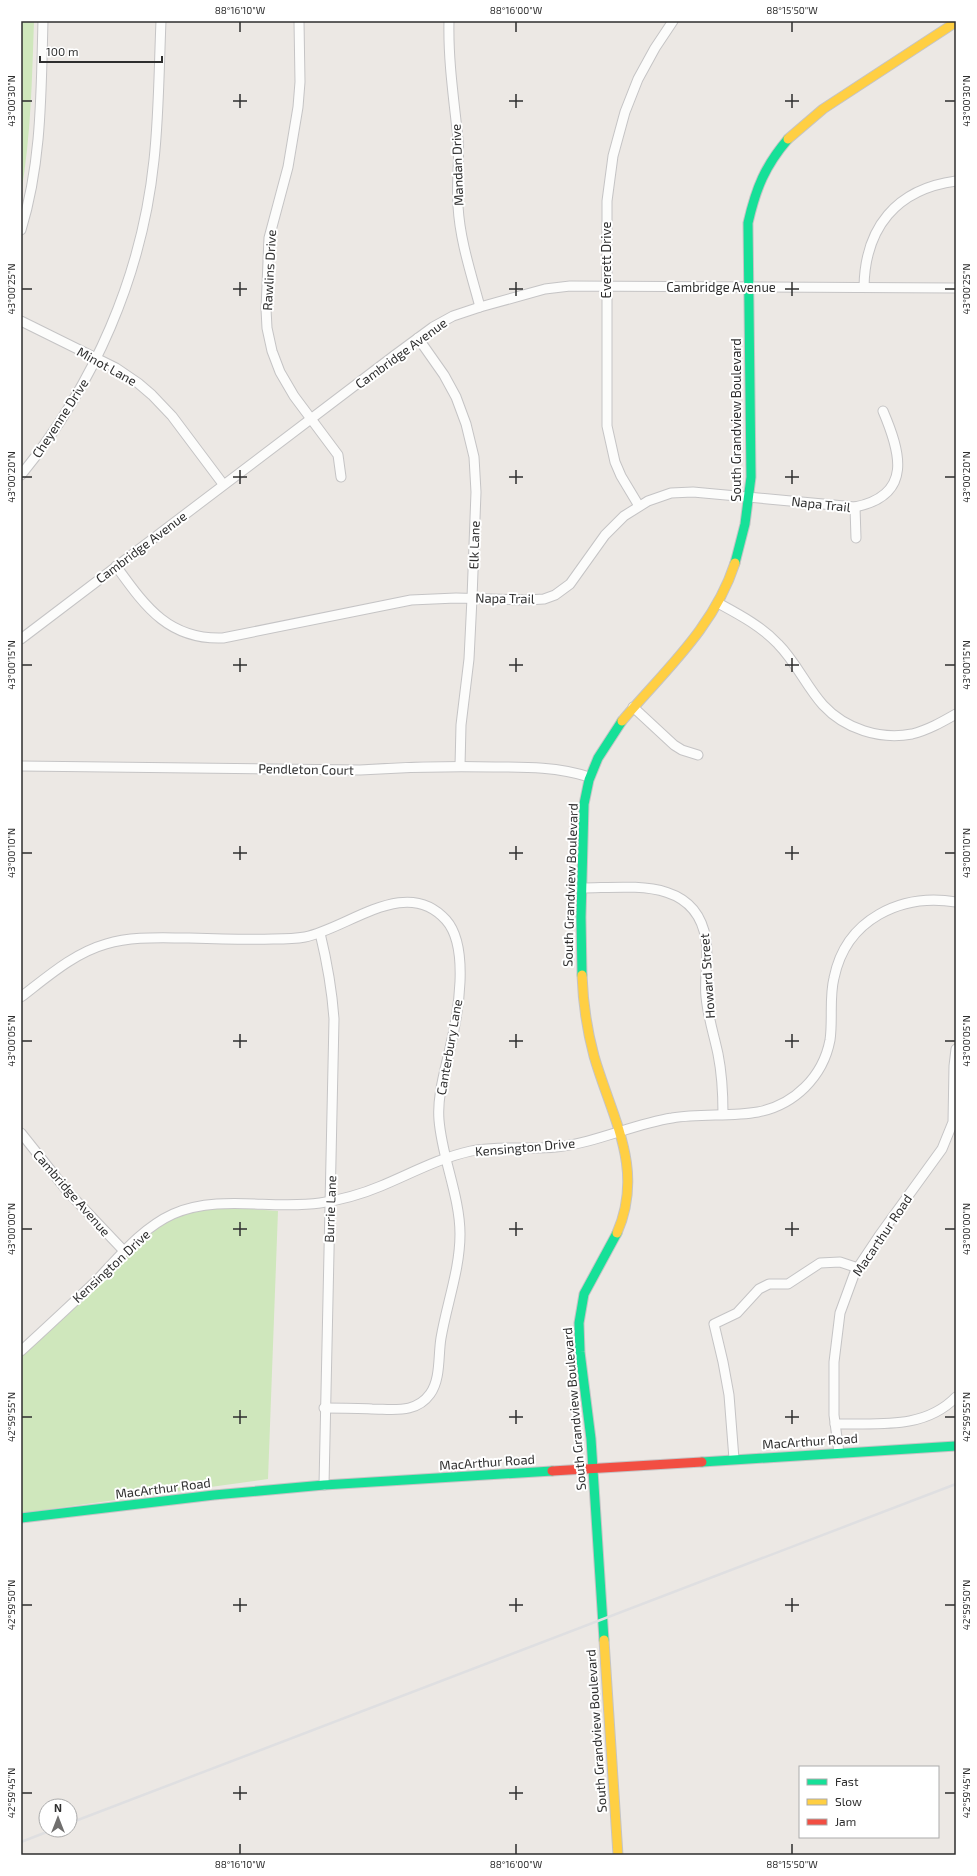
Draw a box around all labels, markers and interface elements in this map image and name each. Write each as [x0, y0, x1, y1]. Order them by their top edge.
text: 88°16'10"W [215, 4, 266, 16]
text: 88°16'00"W [490, 4, 543, 16]
text: 88°15'50"W [766, 4, 818, 16]
scale bar [40, 38, 162, 64]
text: 100 m [46, 44, 78, 58]
text: 43°00'30"N [5, 75, 17, 127]
text: 43°00'30"N [960, 75, 972, 127]
street label: Mandan Drive [448, 124, 466, 206]
street label: Everett Drive [598, 222, 614, 298]
street label: Rawlins Drive [259, 229, 279, 311]
text: 43°00'25"N [5, 263, 17, 315]
text: 43°00'25"N [960, 263, 972, 315]
street label: Cambridge Avenue [666, 279, 776, 295]
street label: Cambridge Avenue [352, 314, 450, 392]
street label: South Grandview Boulevard [728, 338, 744, 502]
street label: Minot Lane [74, 343, 140, 389]
street label: Cheyenne Drive [28, 375, 92, 461]
text: 43°00'20"N [5, 451, 17, 503]
text: 43°00'20"N [960, 451, 972, 503]
street label: Napa Trail [791, 493, 851, 515]
street label: Cambridge Avenue [92, 508, 190, 586]
street label: Elk Lane [465, 520, 483, 570]
street label: Napa Trail [475, 589, 535, 607]
text: 43°00'15"N [5, 640, 17, 690]
text: 43°00'15"N [960, 640, 972, 690]
street label: Pendleton Court [258, 760, 354, 778]
street label: South Grandview Boulevard [559, 803, 581, 967]
text: 43°00'10"N [5, 828, 17, 878]
text: 43°00'10"N [960, 828, 972, 878]
street label: Howard Street [696, 933, 718, 1019]
street label: Canterbury Lane [433, 998, 465, 1096]
text: 43°00'05"N [5, 1015, 17, 1067]
text: 43°00'05"N [960, 1015, 972, 1067]
street label: Kensington Drive [474, 1135, 576, 1159]
street label: Cambridge Avenue [30, 1146, 114, 1240]
street label: Burrie Lane [321, 1175, 339, 1243]
street label: Macarthur Road [849, 1191, 915, 1279]
text: 43°00'00"N [5, 1203, 17, 1255]
text: 43°00'00"N [960, 1203, 972, 1255]
street label: Kensington Drive [69, 1226, 153, 1306]
street label: South Grandview Boulevard [559, 1327, 589, 1491]
text: 42°59'55"N [5, 1392, 17, 1442]
text: 42°59'55"N [960, 1392, 972, 1442]
street label: MacArthur Road [762, 1430, 858, 1452]
street label: MacArthur Road [439, 1451, 535, 1473]
street label: MacArthur Road [114, 1474, 212, 1502]
text: 42°59'50"N [5, 1580, 17, 1630]
text: 42°59'50"N [960, 1580, 972, 1630]
street label: South Grandview Boulevard [582, 1649, 610, 1813]
legend [799, 1766, 939, 1838]
text: 42°59'45"N [5, 1768, 17, 1818]
text: 42°59'45"N [960, 1768, 972, 1818]
text: Fast [835, 1774, 859, 1788]
text: Slow [835, 1794, 862, 1808]
north arrow [38, 1798, 78, 1838]
text: N [54, 1801, 62, 1814]
text: Jam [835, 1814, 856, 1828]
text: 88°16'10"W [215, 1858, 266, 1870]
text: 88°16'00"W [490, 1858, 543, 1870]
text: 88°15'50"W [766, 1858, 818, 1870]

